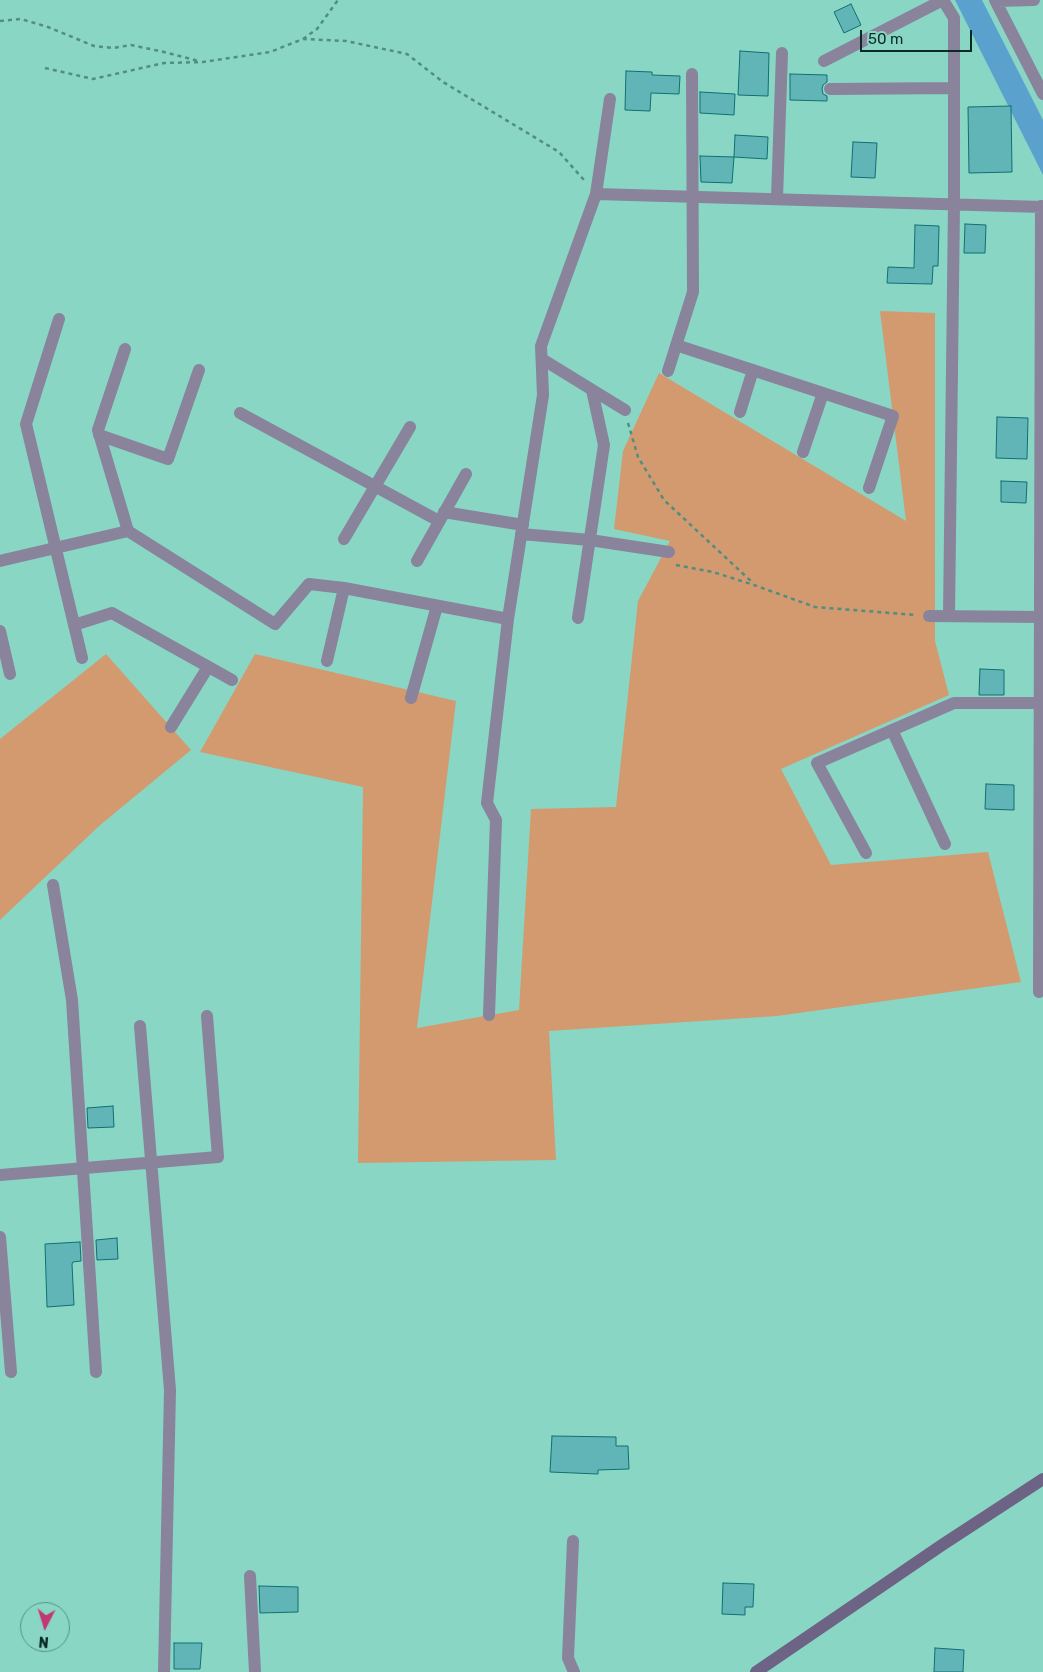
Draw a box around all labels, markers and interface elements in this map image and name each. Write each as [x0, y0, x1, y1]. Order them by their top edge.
scale bar [863, 20, 976, 52]
text: 50 m [868, 30, 903, 48]
north arrow [20, 1602, 70, 1652]
text: N [38, 1633, 50, 1650]

